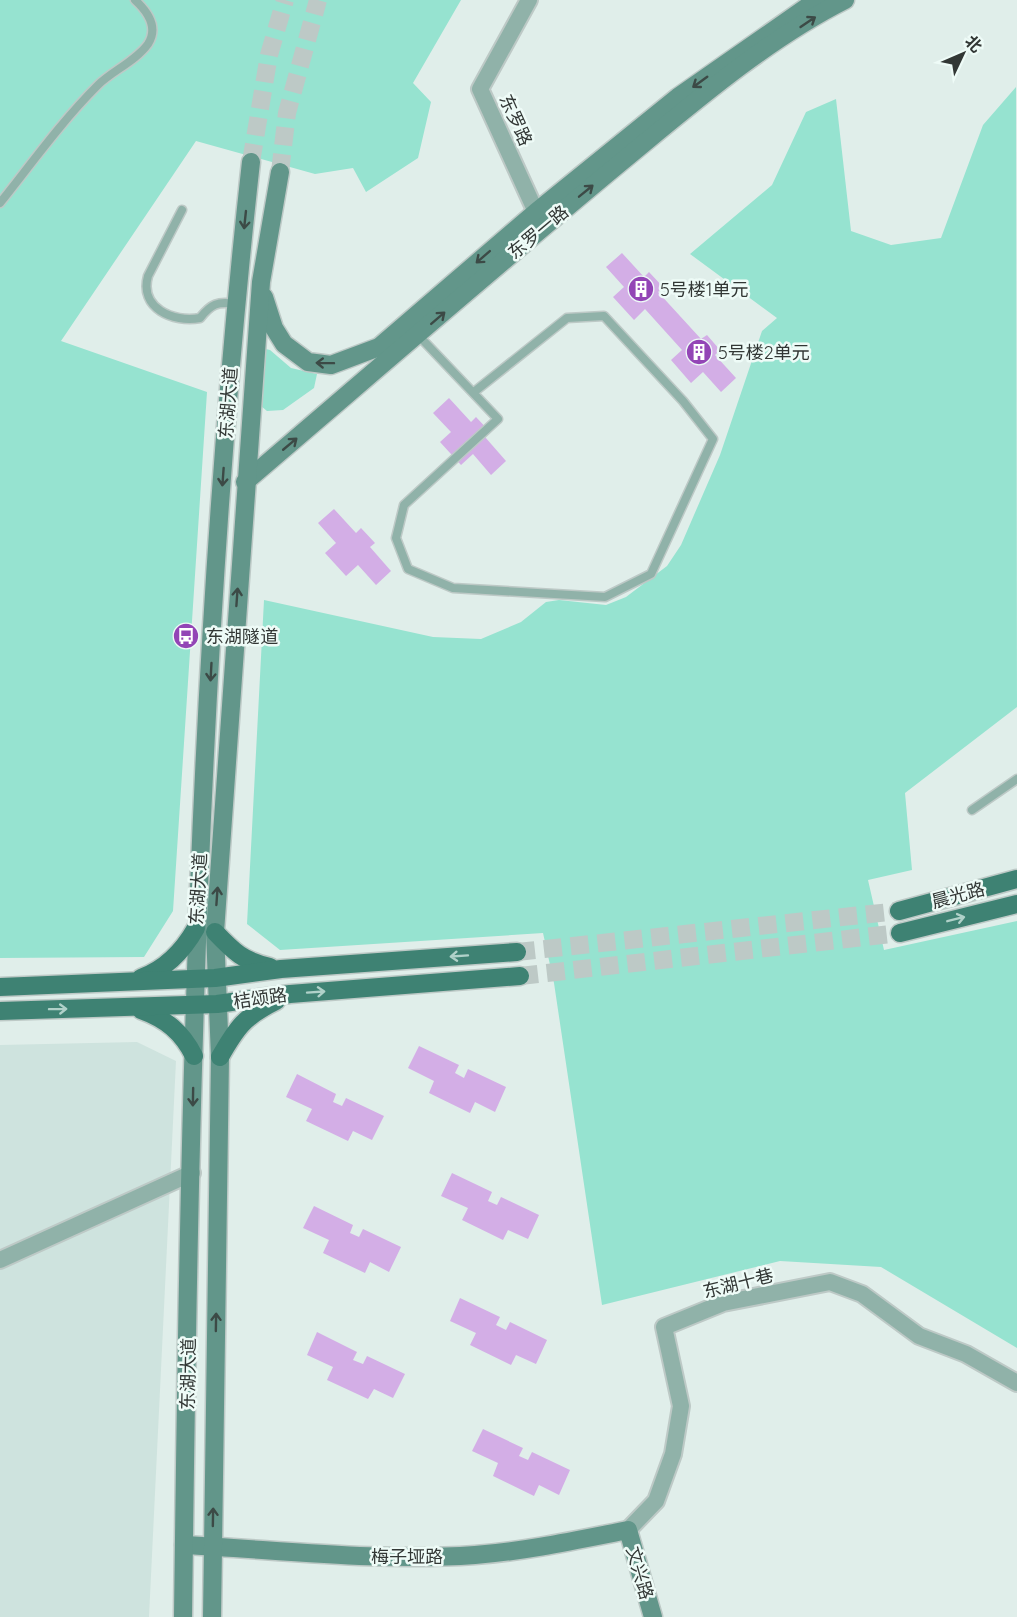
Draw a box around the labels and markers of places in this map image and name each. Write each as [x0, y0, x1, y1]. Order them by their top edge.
building icon: 5号楼1单元 [626, 274, 656, 304]
place label: 5号楼1单元 [660, 278, 748, 301]
building icon: 5号楼2单元 [684, 337, 714, 367]
place label: 5号楼2单元 [718, 341, 810, 364]
bus stop icon: 东湖隧道 [171, 621, 201, 651]
place label: 东湖隧道 [206, 625, 278, 648]

